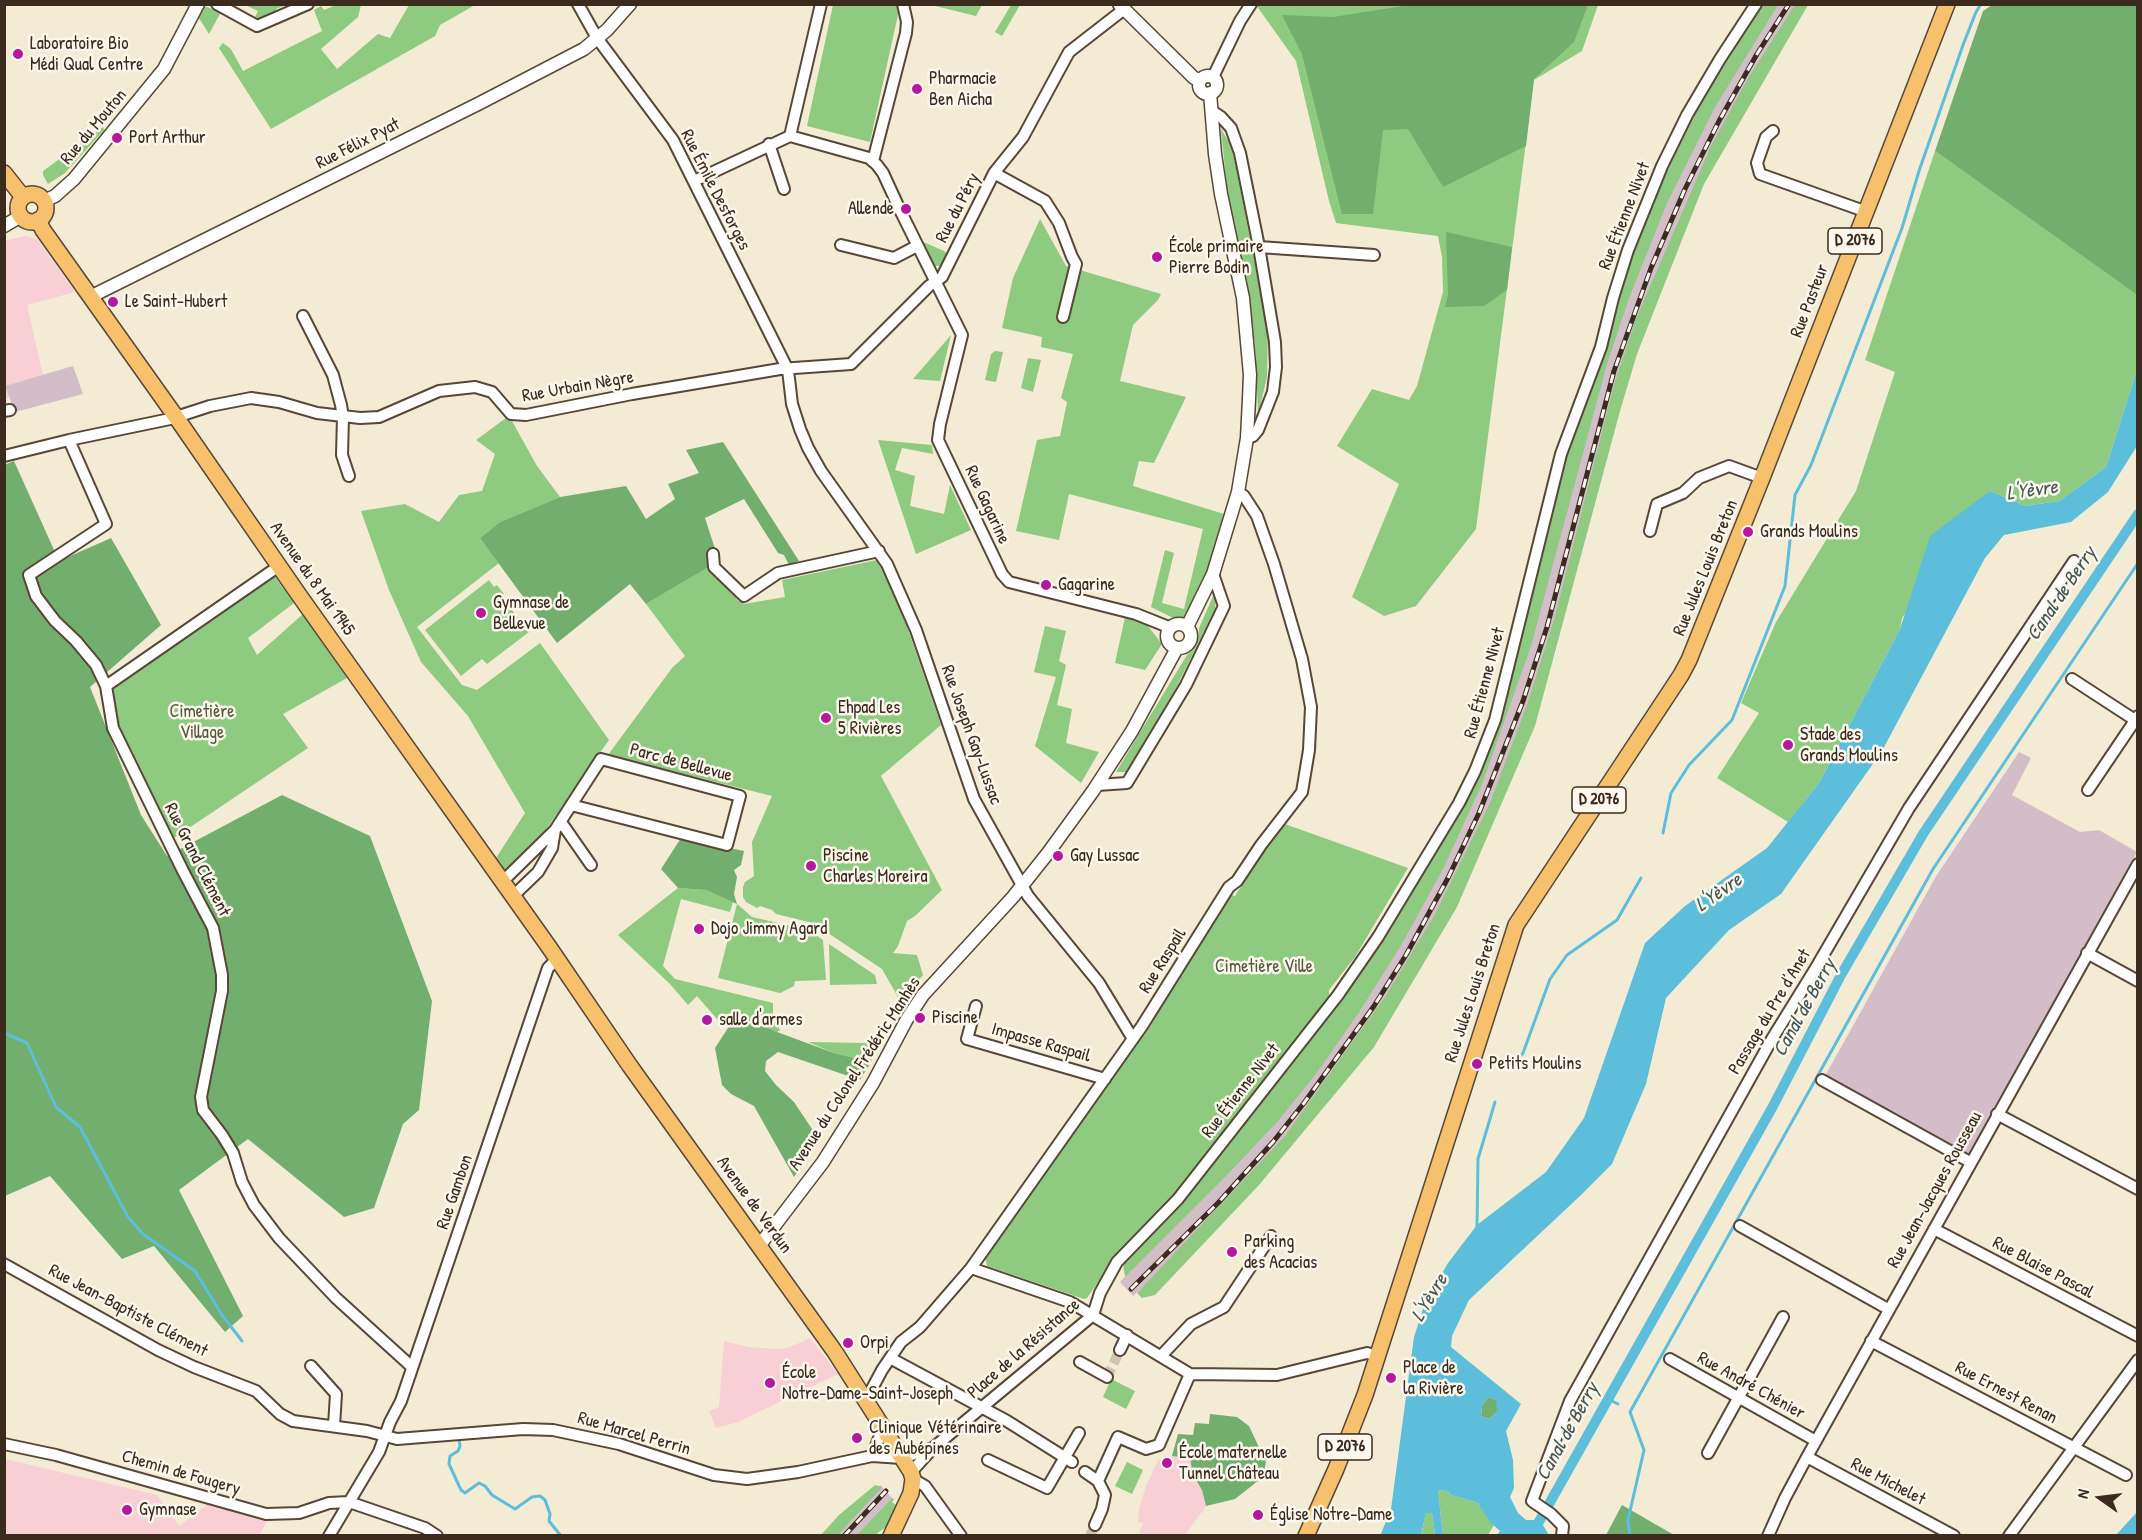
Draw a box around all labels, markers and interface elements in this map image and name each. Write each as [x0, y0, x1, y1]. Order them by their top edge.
place label: Laboratoire Bio Médi Qual Centre [30, 33, 143, 76]
marker: Laboratoire Bio Médi Qual Centre [11, 47, 25, 61]
place label: Pharmacie Ben Aicha [929, 68, 997, 110]
marker: Pharmacie Ben Aicha [910, 82, 924, 96]
street label: Rue du Mouton [56, 85, 132, 169]
street label: Rue Félix Pyat [312, 114, 404, 174]
street label: Rue Émile Desforges [675, 126, 755, 254]
place label: Port Arthur [129, 127, 206, 149]
marker: Port Arthur [110, 131, 124, 145]
street label: Rue Étienne Nivet [1595, 159, 1655, 273]
street label: Rue du Péry [931, 170, 985, 246]
place label: Allende [848, 198, 894, 220]
marker: Allende [899, 202, 913, 216]
road number: D 2076 [1828, 228, 1882, 254]
place label: École primaire Pierre Bodin [1169, 236, 1263, 278]
marker: École primaire Pierre Bodin [1150, 250, 1164, 264]
street label: Rue Pasteur [1786, 261, 1834, 341]
place label: Le Saint-Hubert [125, 291, 227, 313]
marker: Le Saint-Hubert [106, 295, 120, 309]
street label: Rue Urbain Nègre [520, 367, 636, 407]
street label: Rue Gagarine [960, 463, 1014, 547]
water label: L'Yèvre [2005, 476, 2059, 506]
street label: Rue Jules Louis Breton [1669, 497, 1743, 639]
street label: Avenue du 8 Mai 1945 [265, 518, 359, 640]
place label: Grands Moulins [1760, 521, 1858, 543]
marker: Grands Moulins [1741, 525, 1755, 539]
water label: Canal de Berry [2022, 543, 2102, 645]
place label: Gagarine [1058, 574, 1115, 596]
marker: Gagarine [1039, 578, 1053, 592]
place label: Gymnase de Bellevue [493, 592, 569, 634]
marker: Gymnase de Bellevue [474, 606, 488, 620]
street label: Rue Étienne Nivet [1460, 625, 1510, 741]
street label: Rue Joseph Gay-Lussac [936, 662, 1006, 808]
place label: Ehpad Les 5 Rivières [838, 697, 901, 740]
park label: Cimetière Village [170, 701, 234, 744]
marker: Ehpad Les 5 Rivières [819, 711, 833, 725]
place label: Stade des Grands Moulins [1800, 724, 1898, 766]
marker: Stade des Grands Moulins [1781, 738, 1795, 752]
street label: Parc de Bellevue [628, 739, 734, 787]
road number: D 2076 [1572, 787, 1626, 813]
street label: Rue Grand Clément [159, 800, 235, 920]
place label: Piscine Charles Moreira [823, 845, 928, 888]
place label: Gay Lussac [1070, 845, 1139, 867]
marker: Gay Lussac [1051, 849, 1065, 863]
marker: Piscine Charles Moreira [804, 859, 818, 873]
water label: L'Yèvre [1691, 868, 1747, 918]
place label: Dojo Jimmy Agard [711, 918, 827, 940]
street label: Rue Jules Louis Breton [1440, 921, 1506, 1065]
marker: Dojo Jimmy Agard [692, 922, 706, 936]
street label: Rue Raspail [1135, 925, 1191, 997]
street label: Passage du Pre d’Anet [1724, 945, 1816, 1079]
water label: Canal de Berry [1768, 955, 1842, 1061]
park label: Cimetière Ville [1215, 956, 1313, 978]
street label: Avenue du Colonel Frédéric Manhès [784, 973, 926, 1175]
place label: Piscine [932, 1007, 978, 1029]
place label: salle d'armes [719, 1009, 802, 1031]
marker: Piscine [913, 1011, 927, 1025]
marker: salle d'armes [700, 1013, 714, 1027]
street label: Impasse Raspail [989, 1019, 1093, 1067]
street label: Rue Étienne Nivet [1197, 1040, 1285, 1142]
place label: Petits Moulins [1489, 1053, 1581, 1075]
marker: Petits Moulins [1470, 1057, 1484, 1071]
street label: Rue Jean-Jacques Rousseau [1883, 1108, 1987, 1272]
street label: Rue Gambon [432, 1152, 478, 1232]
street label: Avenue de Verdun [712, 1152, 796, 1258]
place label: Parking des Acacias [1244, 1231, 1317, 1274]
street label: Rue Blaise Pascal [1989, 1232, 2097, 1304]
marker: Parking des Acacias [1225, 1245, 1239, 1259]
street label: Rue Jean-Baptiste Clément [45, 1260, 211, 1362]
water label: L'Yèvre [1407, 1270, 1453, 1326]
street label: Place de la Résistance [963, 1294, 1085, 1404]
place label: Orpi [860, 1332, 889, 1354]
marker: Orpi [841, 1336, 855, 1350]
street label: Rue André Chénier [1693, 1348, 1809, 1424]
place label: Place de la Rivière [1403, 1357, 1464, 1400]
street label: Rue Ernest Renan [1951, 1357, 2061, 1429]
place label: École Notre-Dame-Saint-Joseph [782, 1362, 953, 1404]
marker: Place de la Rivière [1384, 1371, 1398, 1385]
marker: École Notre-Dame-Saint-Joseph [763, 1376, 777, 1390]
water label: Canal de Berry [1531, 1379, 1605, 1485]
street label: Rue Marcel Perrin [575, 1408, 693, 1460]
place label: Clinique Vétérinaire des Aubépines [869, 1417, 1002, 1460]
marker: Clinique Vétérinaire des Aubépines [850, 1431, 864, 1445]
road number: D 2076 [1318, 1434, 1372, 1460]
place label: École maternelle Tunnel Château [1179, 1442, 1287, 1484]
street label: Chemin de Fougery [119, 1446, 243, 1500]
street label: Rue Michelet [1847, 1453, 1929, 1511]
marker: École maternelle Tunnel Château [1160, 1456, 1174, 1470]
north arrow [2070, 1468, 2130, 1528]
text: N [2071, 1487, 2094, 1500]
place label: Gymnase [139, 1499, 197, 1521]
marker: Gymnase [120, 1503, 134, 1517]
place label: Église Notre-Dame [1270, 1504, 1392, 1526]
marker: Église Notre-Dame [1251, 1508, 1265, 1522]

